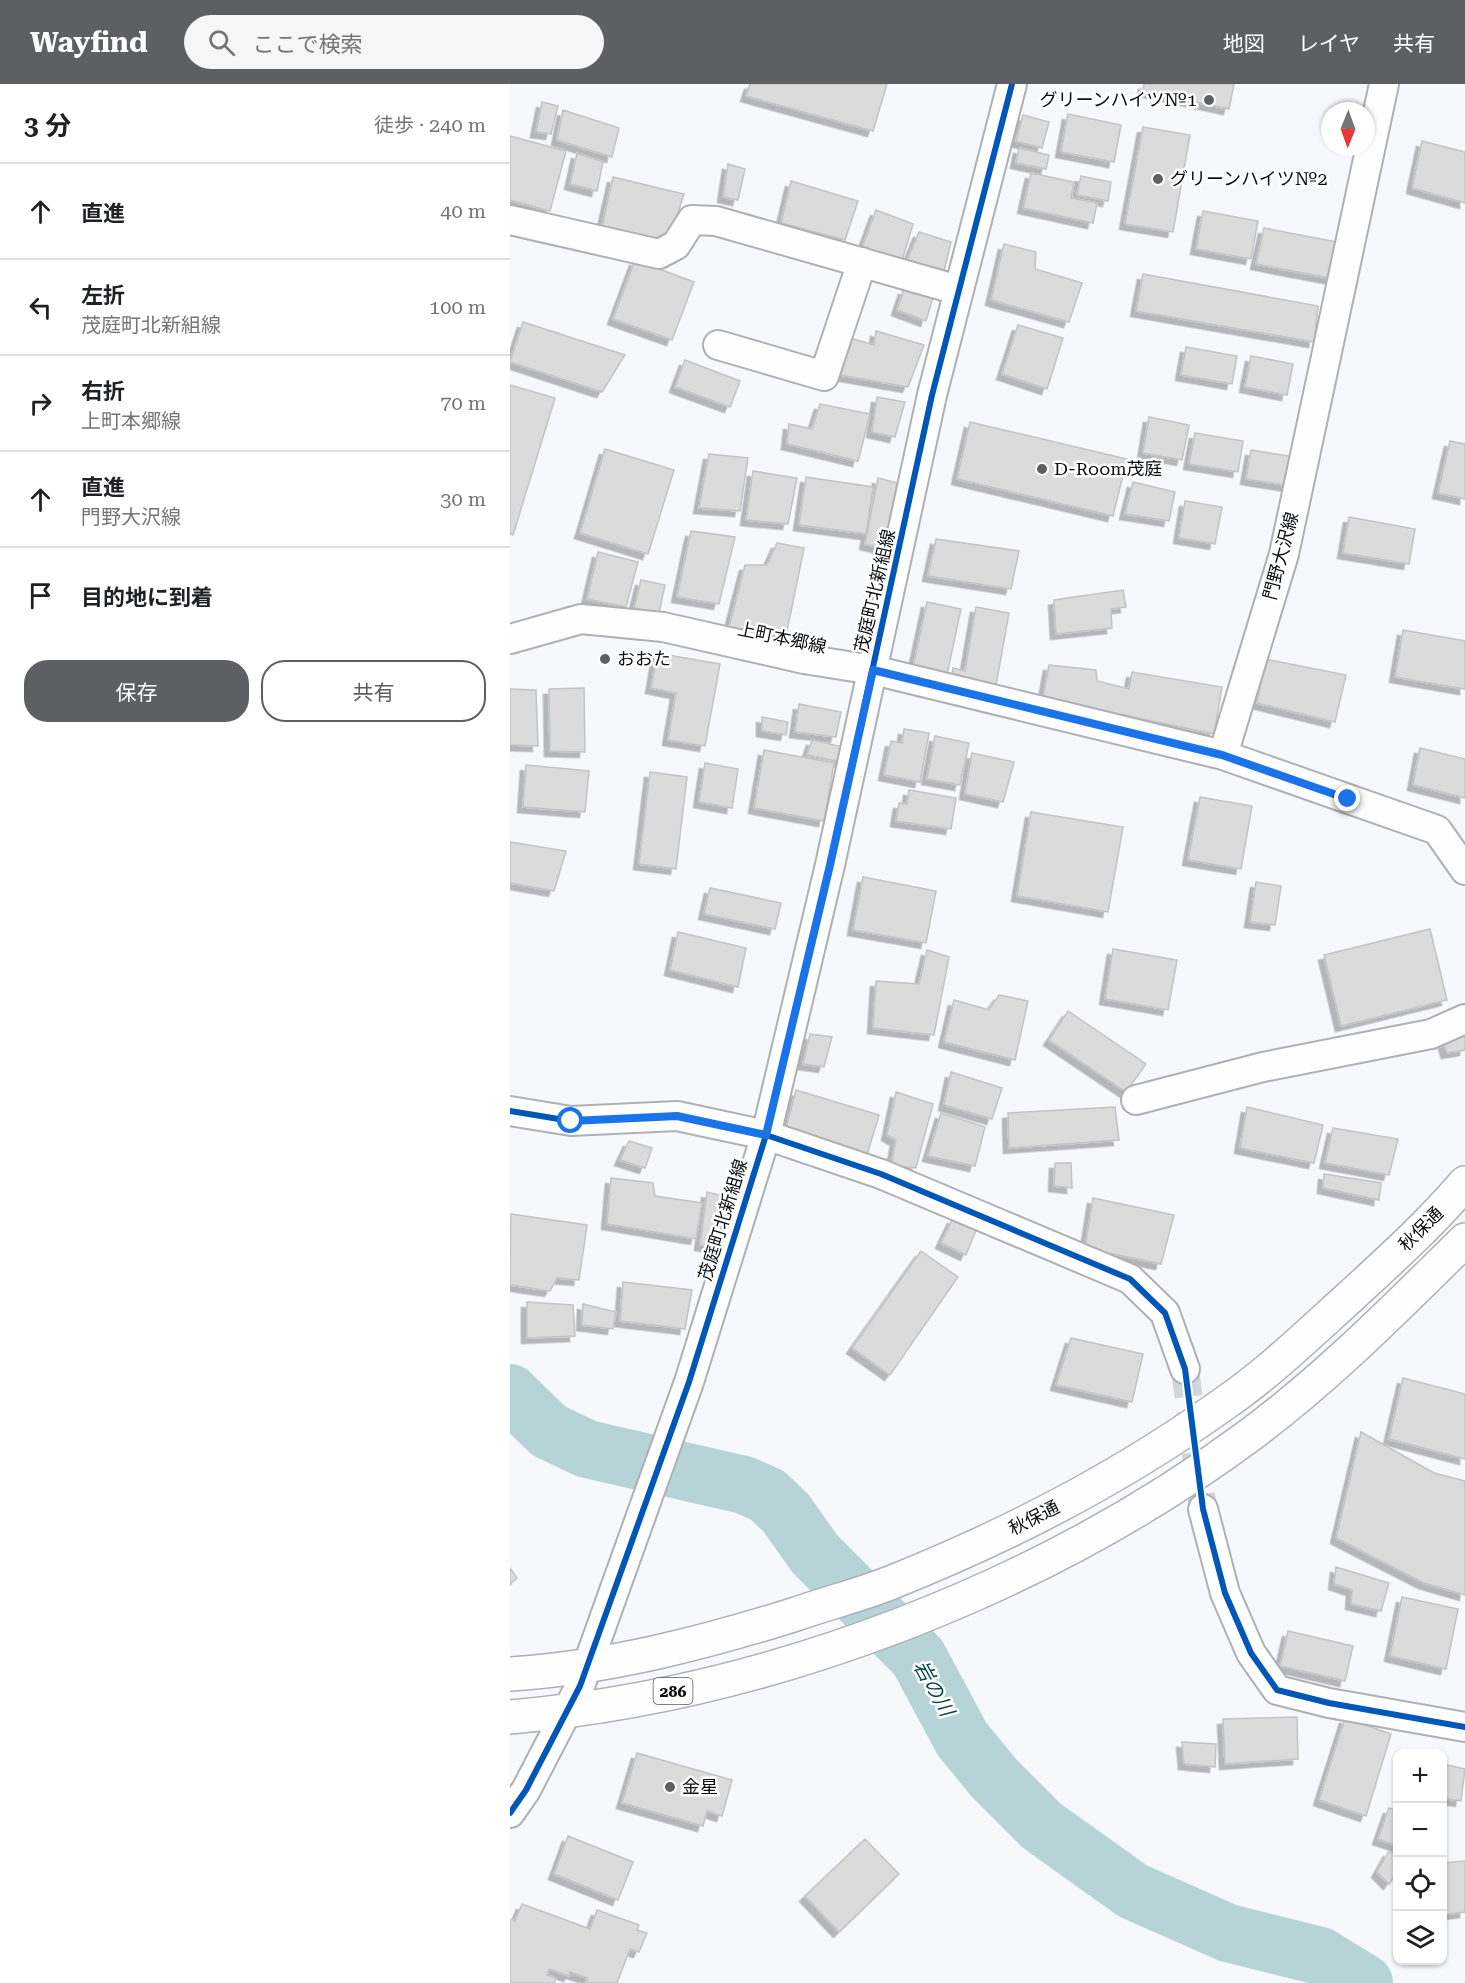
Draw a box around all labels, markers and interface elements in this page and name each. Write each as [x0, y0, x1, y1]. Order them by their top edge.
search box [184, 15, 604, 69]
text: Wayfind [30, 26, 148, 59]
icon: search [205, 26, 238, 59]
text: ここで検索 [253, 32, 363, 57]
text: 地図 [1223, 32, 1265, 56]
text: レイヤ [1298, 32, 1360, 56]
text: 共有 [1393, 32, 1435, 56]
place label: グリーンハイツ№1 [1040, 89, 1197, 110]
marker: グリーンハイツ№1 [1202, 93, 1216, 107]
north arrow [1321, 102, 1375, 156]
text: 3 分 [24, 111, 71, 141]
text: 徒歩 · 240 m [374, 113, 486, 137]
place label: グリーンハイツ№2 [1170, 168, 1328, 189]
marker: グリーンハイツ№2 [1151, 172, 1165, 186]
icon: ahead [24, 195, 57, 228]
text: 40 m [440, 199, 486, 223]
text: 直進 [81, 201, 125, 226]
text: 左折 [81, 283, 125, 308]
icon: left [24, 291, 57, 324]
text: 100 m [429, 295, 486, 319]
text: 茂庭町北新組線 [81, 313, 221, 337]
text: 右折 [81, 379, 125, 404]
icon: right [24, 387, 57, 420]
text: 70 m [440, 391, 486, 415]
text: 上町本郷線 [81, 409, 181, 433]
place label: D-Room茂庭 [1054, 458, 1163, 479]
marker: D-Room茂庭 [1035, 462, 1049, 476]
text: 直進 [81, 475, 125, 500]
icon: ahead [24, 483, 57, 516]
text: 30 m [440, 487, 486, 511]
text: 門野大沢線 [81, 505, 181, 529]
street label: 門野大沢線 [1259, 510, 1302, 602]
street label: 茂庭町北新組線 [850, 527, 899, 655]
icon: arrive [24, 579, 57, 612]
text: 目的地に到着 [81, 585, 213, 610]
street label: 上町本郷線 [736, 618, 828, 657]
place label: おおた [617, 648, 671, 669]
marker: おおた [598, 652, 612, 666]
button: 保存 [24, 660, 249, 722]
button: 共有 [261, 660, 486, 722]
route end [1334, 785, 1360, 811]
route start [557, 1107, 583, 1133]
street label: 茂庭町北新組線 [694, 1157, 751, 1283]
street label: 秋保通 [1394, 1202, 1447, 1255]
street label: 秋保通 [1005, 1496, 1063, 1539]
water label: 岩の川 [909, 1656, 960, 1722]
road number: 286 [654, 1678, 692, 1704]
map controls [1393, 1749, 1447, 1965]
button: + [1393, 1749, 1447, 1803]
place label: 金星 [682, 1776, 718, 1797]
marker: 金星 [663, 1780, 677, 1794]
button: − [1393, 1803, 1447, 1857]
button: locate [1393, 1857, 1447, 1911]
button: layers [1393, 1911, 1447, 1965]

